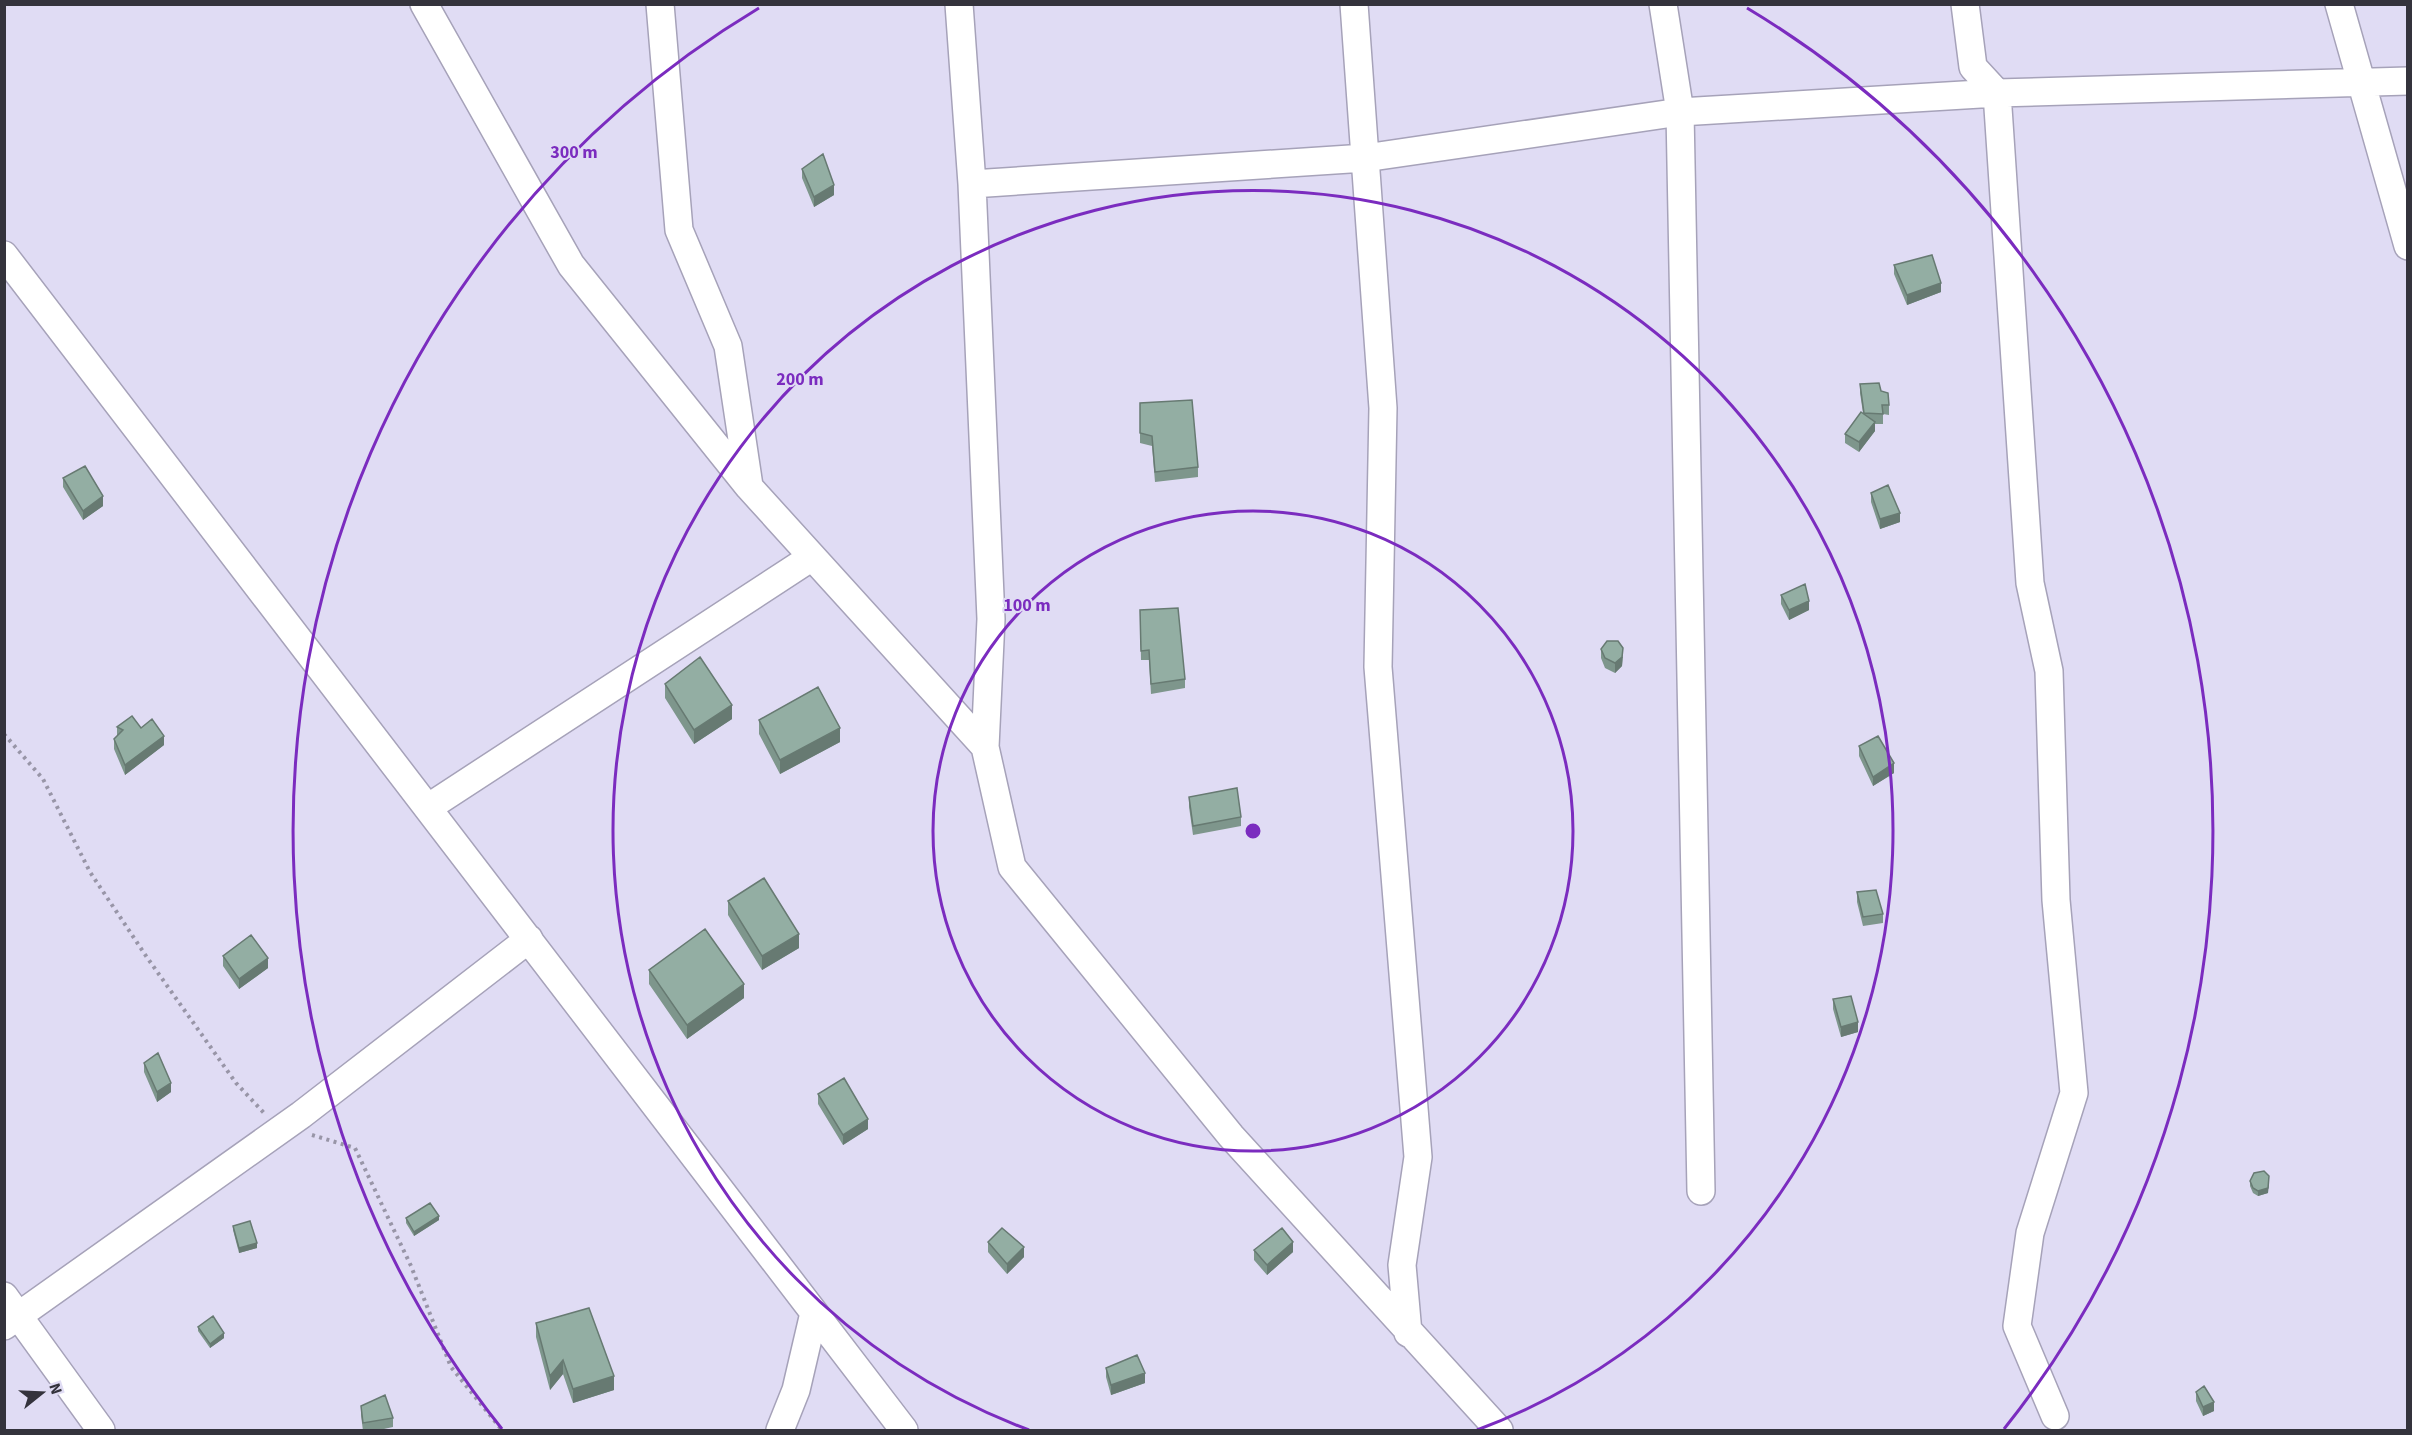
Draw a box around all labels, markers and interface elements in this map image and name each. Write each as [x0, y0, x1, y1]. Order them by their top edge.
text: 300 m [550, 140, 598, 165]
text: 200 m [776, 367, 824, 392]
text: 100 m [1003, 593, 1051, 618]
centre of rings [1243, 821, 1263, 841]
north arrow [12, 1363, 72, 1423]
text: N [43, 1380, 67, 1397]

